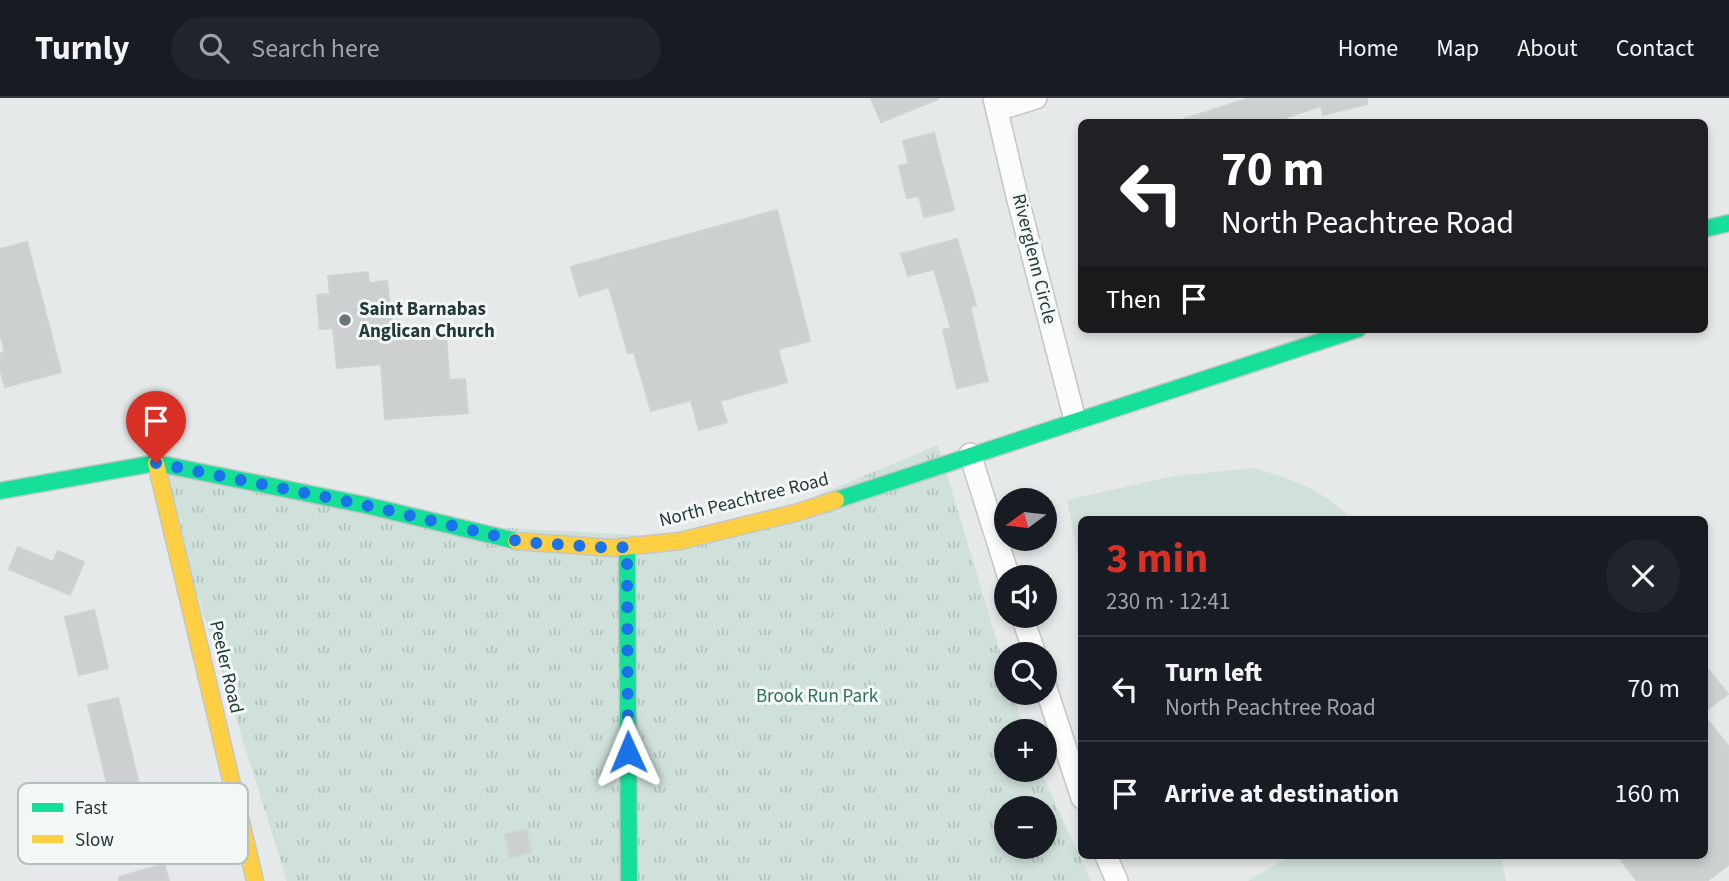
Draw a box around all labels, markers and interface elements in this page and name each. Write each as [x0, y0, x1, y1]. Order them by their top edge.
search box [171, 17, 661, 80]
text: Turnly [35, 25, 129, 72]
icon: search [195, 29, 233, 67]
text: Search here [251, 30, 380, 67]
text: Home [1338, 31, 1398, 66]
text: Map [1436, 31, 1479, 66]
text: About [1517, 31, 1578, 66]
text: Contact [1616, 31, 1694, 66]
text: 70 m [1221, 135, 1325, 205]
icon: left [1106, 147, 1197, 238]
street label: Riverglenn Circle [1005, 191, 1063, 327]
text: North Peachtree Road [1221, 200, 1514, 246]
icon: arrive [1175, 280, 1213, 318]
text: Then [1106, 281, 1161, 318]
place label: Saint Barnabas Anglican Church [358, 296, 495, 345]
marker: Saint Barnabas Anglican Church [337, 312, 353, 328]
pin [126, 391, 186, 463]
icon: arrive [137, 402, 175, 440]
street label: North Peachtree Road [656, 466, 832, 534]
north arrow [994, 488, 1057, 551]
map controls [994, 488, 1057, 859]
text: 3 min [1106, 529, 1208, 589]
button: close [1606, 539, 1680, 613]
button: sound [994, 565, 1057, 628]
text: 230 m · 12:41 [1106, 585, 1230, 618]
street label: Peeler Road [202, 618, 250, 716]
button: search [994, 642, 1057, 705]
text: Turn left [1165, 654, 1262, 691]
icon: left [1106, 670, 1144, 708]
text: 70 m [1627, 670, 1680, 707]
park label: Brook Run Park [756, 683, 879, 710]
text: North Peachtree Road [1165, 691, 1376, 724]
position arrow [591, 715, 665, 789]
button: + [994, 719, 1057, 782]
icon: arrive [1106, 775, 1144, 813]
text: Arrive at destination [1165, 775, 1399, 812]
text: 160 m [1614, 775, 1680, 812]
legend [18, 783, 248, 864]
text: Fast [75, 795, 108, 822]
button: − [994, 796, 1057, 859]
text: Slow [75, 827, 114, 854]

